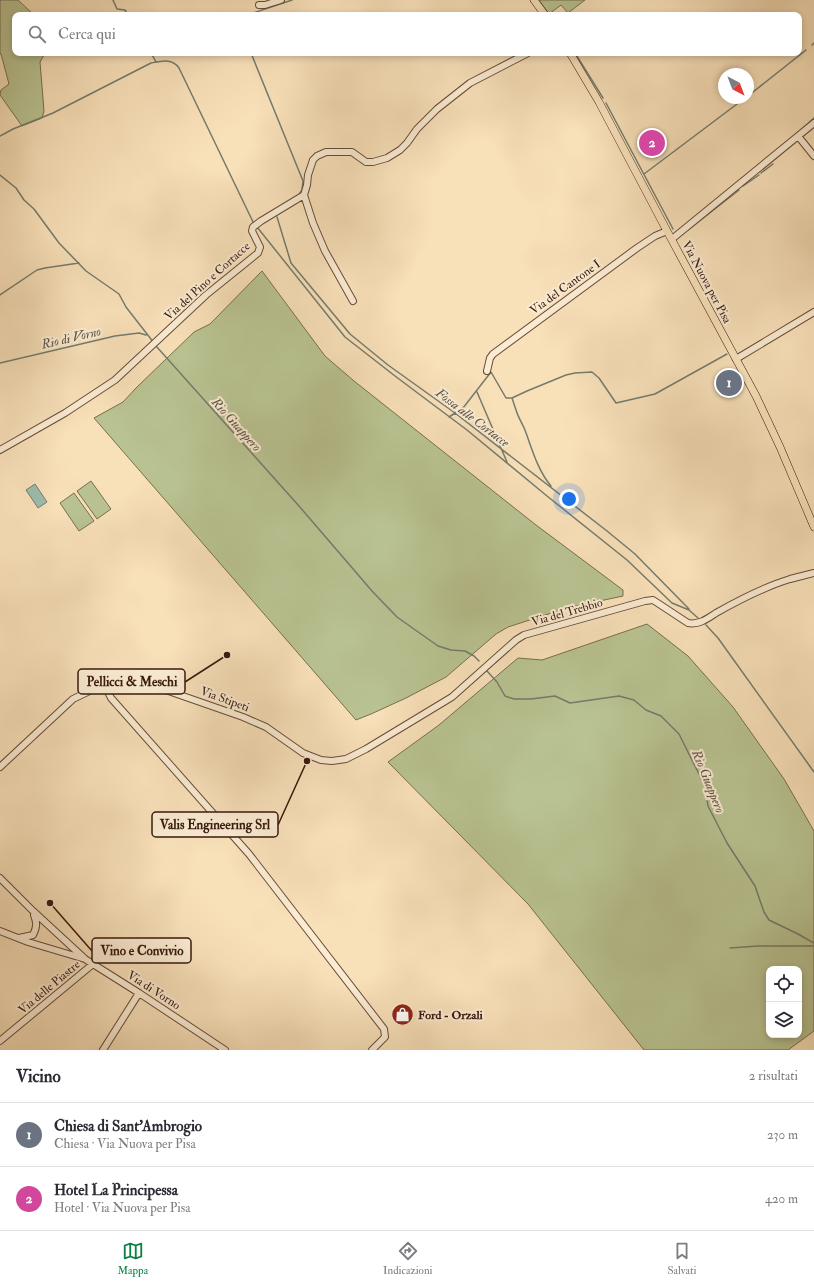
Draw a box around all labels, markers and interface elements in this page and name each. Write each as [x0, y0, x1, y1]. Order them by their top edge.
search box [12, 12, 802, 56]
icon: search [26, 23, 48, 45]
text: Cerca qui [58, 25, 116, 44]
north arrow [718, 68, 754, 104]
pin: 2 [639, 128, 665, 158]
street label: Via Nuova per Pisa [679, 238, 735, 327]
street label: Via del Pino e Cortacce [161, 239, 253, 324]
street label: Via del Cantone I [527, 257, 604, 318]
water label: Rio di Vorno [39, 323, 103, 353]
pin: 1 [716, 368, 742, 398]
water label: Fossa alle Cortacce [431, 384, 513, 451]
water label: Rio Guappero [207, 394, 265, 455]
your location [559, 489, 579, 509]
street label: Via del Trebbio [530, 595, 605, 630]
callout: Pellicci & Meschi [78, 669, 185, 694]
text: Pellicci & Meschi [87, 674, 178, 690]
street label: Via Stipeti [198, 684, 251, 715]
water label: Rio Guappero [688, 747, 728, 816]
callout: Valis Engineering Srl [152, 812, 278, 837]
text: Valis Engineering Srl [159, 817, 271, 834]
callout: Vino e Convivio [92, 938, 191, 963]
text: Vino e Convivio [99, 943, 184, 959]
street label: Via delle Piastre [15, 957, 83, 1018]
map controls [766, 966, 802, 1038]
button: locate [766, 966, 802, 1002]
street label: Via di Vorno [124, 968, 183, 1013]
shop icon: Ford - Orzali [389, 1002, 415, 1028]
button: layers [766, 1002, 802, 1038]
place label: Ford - Orzali [418, 1008, 484, 1023]
text: Vicino [16, 1066, 61, 1087]
text: 2 risultati [749, 1068, 798, 1084]
text: Chiesa di Sant'Ambrogio [54, 1117, 202, 1136]
text: 1 [27, 1127, 31, 1143]
text: 230 m [767, 1127, 798, 1143]
text: Chiesa · Via Nuova per Pisa [54, 1136, 196, 1152]
text: Hotel La Principessa [54, 1181, 178, 1200]
text: 2 [26, 1191, 32, 1207]
text: 420 m [765, 1191, 798, 1207]
text: Hotel · Via Nuova per Pisa [54, 1200, 191, 1216]
tab: Mappa [117, 1240, 148, 1277]
tab: Indicazioni [383, 1240, 433, 1277]
tab: Salvati [667, 1240, 697, 1277]

